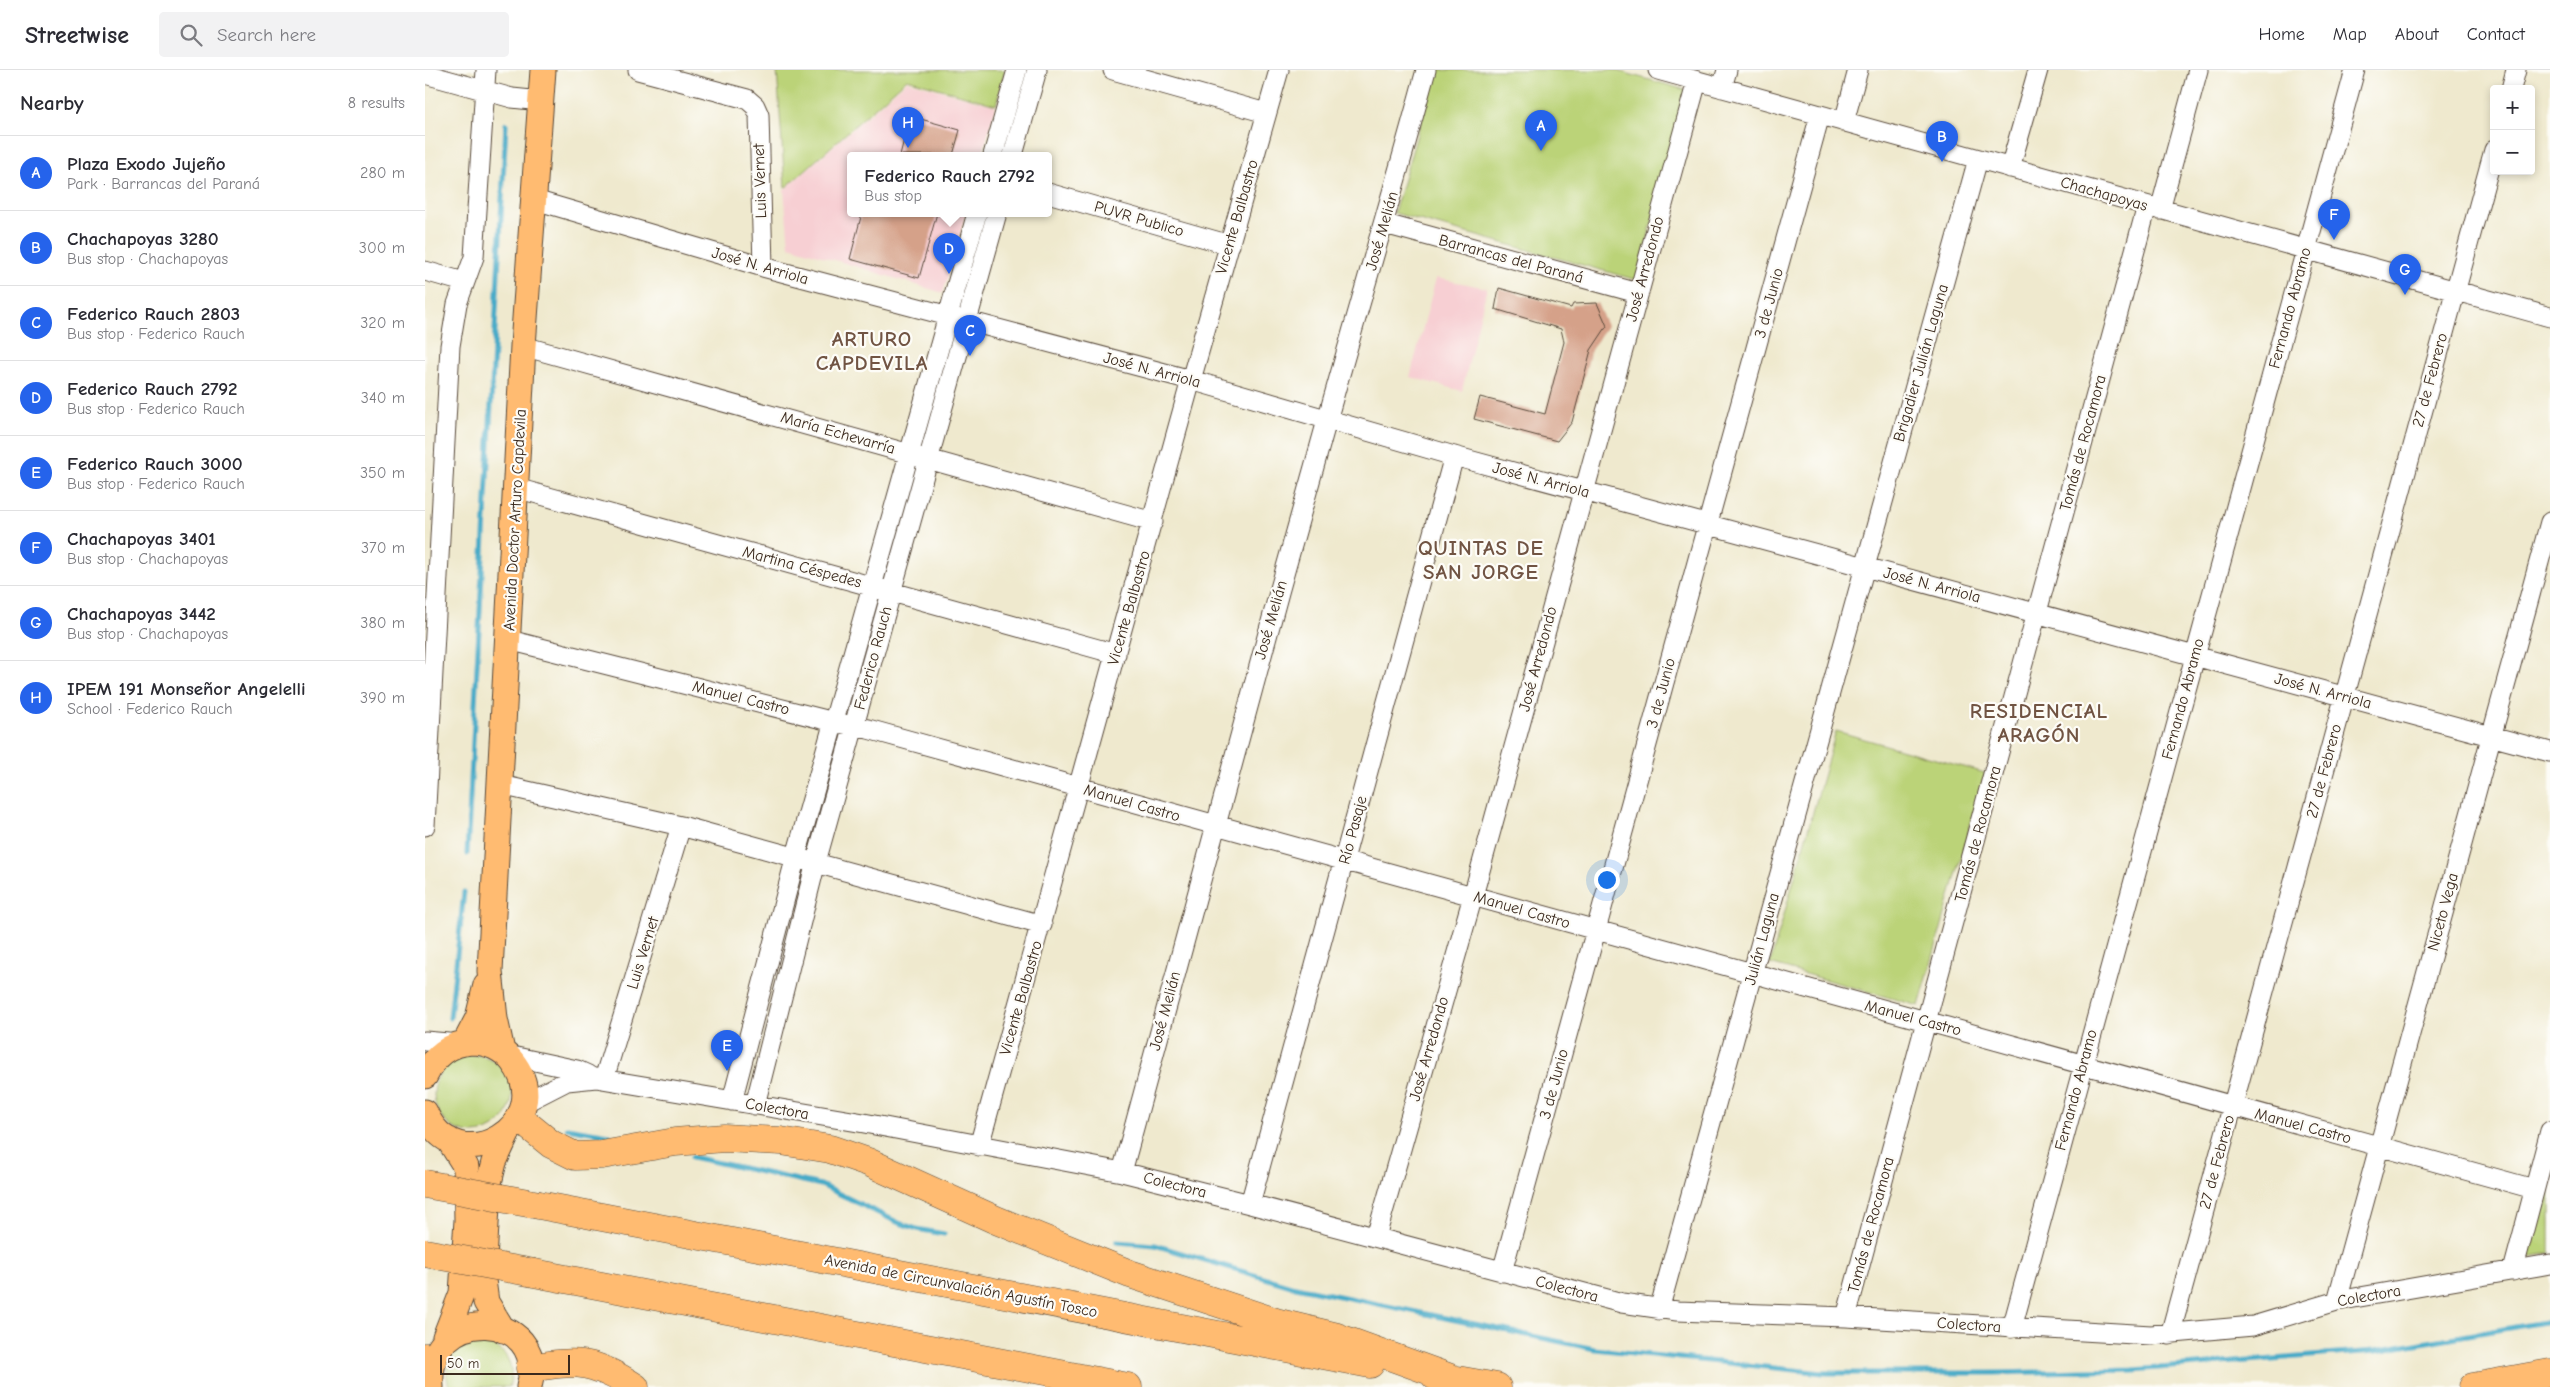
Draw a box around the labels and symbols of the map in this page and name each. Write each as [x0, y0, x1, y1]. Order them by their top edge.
pin: H [892, 107, 924, 148]
pin: A [1525, 110, 1557, 151]
pin: B [1926, 121, 1958, 162]
street label: Luis Vernet [750, 143, 770, 219]
street label: Vicente Balbastro [1212, 158, 1262, 276]
street label: Chachapoyas [2058, 173, 2150, 215]
street label: José Melián [1362, 189, 1402, 273]
street label: PUVR Publico [1092, 198, 1186, 240]
pin: F [2318, 199, 2350, 240]
street label: José Arredondo [1622, 214, 1668, 324]
street label: Barrancas del Paraná [1437, 231, 1585, 287]
pin: D [933, 233, 965, 274]
street label: José N. Arriola [710, 244, 810, 288]
street label: Fernando Abramo [2265, 245, 2315, 371]
pin: G [2389, 254, 2421, 295]
street label: 3 de Junio [1751, 266, 1787, 340]
street label: Brigadier Julián Laguna [1890, 282, 1952, 444]
pin: C [954, 315, 986, 356]
district label: ARTURO CAPDEVILA [816, 327, 928, 375]
street label: 27 de Febrero [2409, 331, 2451, 429]
street label: José N. Arriola [1101, 348, 1203, 392]
street label: Tomás de Rocamora [2056, 373, 2110, 513]
street label: María Echevarría [779, 408, 897, 458]
street label: Avenida Doctor Arturo Capdevila [500, 409, 530, 631]
street label: José N. Arriola [1490, 458, 1592, 502]
district label: QUINTAS DE SAN JORGE [1418, 536, 1544, 584]
street label: Martina Céspedes [740, 542, 864, 592]
street label: Vicente Balbastro [1104, 549, 1154, 667]
street label: José N. Arriola [1881, 563, 1983, 607]
street label: José Melián [1251, 578, 1291, 662]
street label: Federico Rauch [851, 604, 895, 712]
street label: José Arredondo [1515, 604, 1561, 714]
street label: Fernando Abramo [2158, 636, 2208, 762]
street label: 3 de Junio [1643, 656, 1679, 730]
street label: José N. Arriola [2272, 669, 2374, 713]
street label: Manuel Castro [691, 677, 791, 719]
district label: RESIDENCIAL ARAGÓN [1970, 699, 2108, 747]
street label: 27 de Febrero [2303, 722, 2345, 820]
street label: Tomás de Rocamora [1951, 764, 2005, 904]
street label: Manuel Castro [1082, 781, 1182, 825]
street label: Río Pasaje [1335, 794, 1371, 866]
your location [1594, 867, 1620, 893]
street label: Niceto Vega [2424, 871, 2462, 953]
street label: Manuel Castro [1472, 888, 1572, 932]
street label: Julián Laguna [1741, 891, 1783, 987]
street label: Luis Vernet [623, 914, 663, 992]
street label: Vicente Balbastro [996, 939, 1046, 1057]
street label: José Melián [1146, 969, 1184, 1053]
street label: José Arredondo [1405, 995, 1453, 1103]
street label: Manuel Castro [1863, 996, 1963, 1040]
street label: Fernando Abramo [2051, 1027, 2101, 1153]
pin: E [711, 1030, 743, 1071]
street label: 3 de Junio [1536, 1047, 1572, 1121]
street label: Colectora [744, 1095, 810, 1123]
street label: Manuel Castro [2253, 1104, 2353, 1148]
street label: 27 de Febrero [2196, 1113, 2238, 1211]
street label: Tomás de Rocamora [1844, 1155, 1898, 1295]
street label: Colectora [1142, 1168, 1208, 1202]
street label: Avenida de Circunvalación Agustín Tosco [823, 1251, 1099, 1321]
street label: Colectora [1534, 1272, 1600, 1306]
street label: Colectora [2336, 1282, 2402, 1310]
street label: Colectora [1936, 1314, 2002, 1336]
scale bar [440, 1352, 570, 1375]

